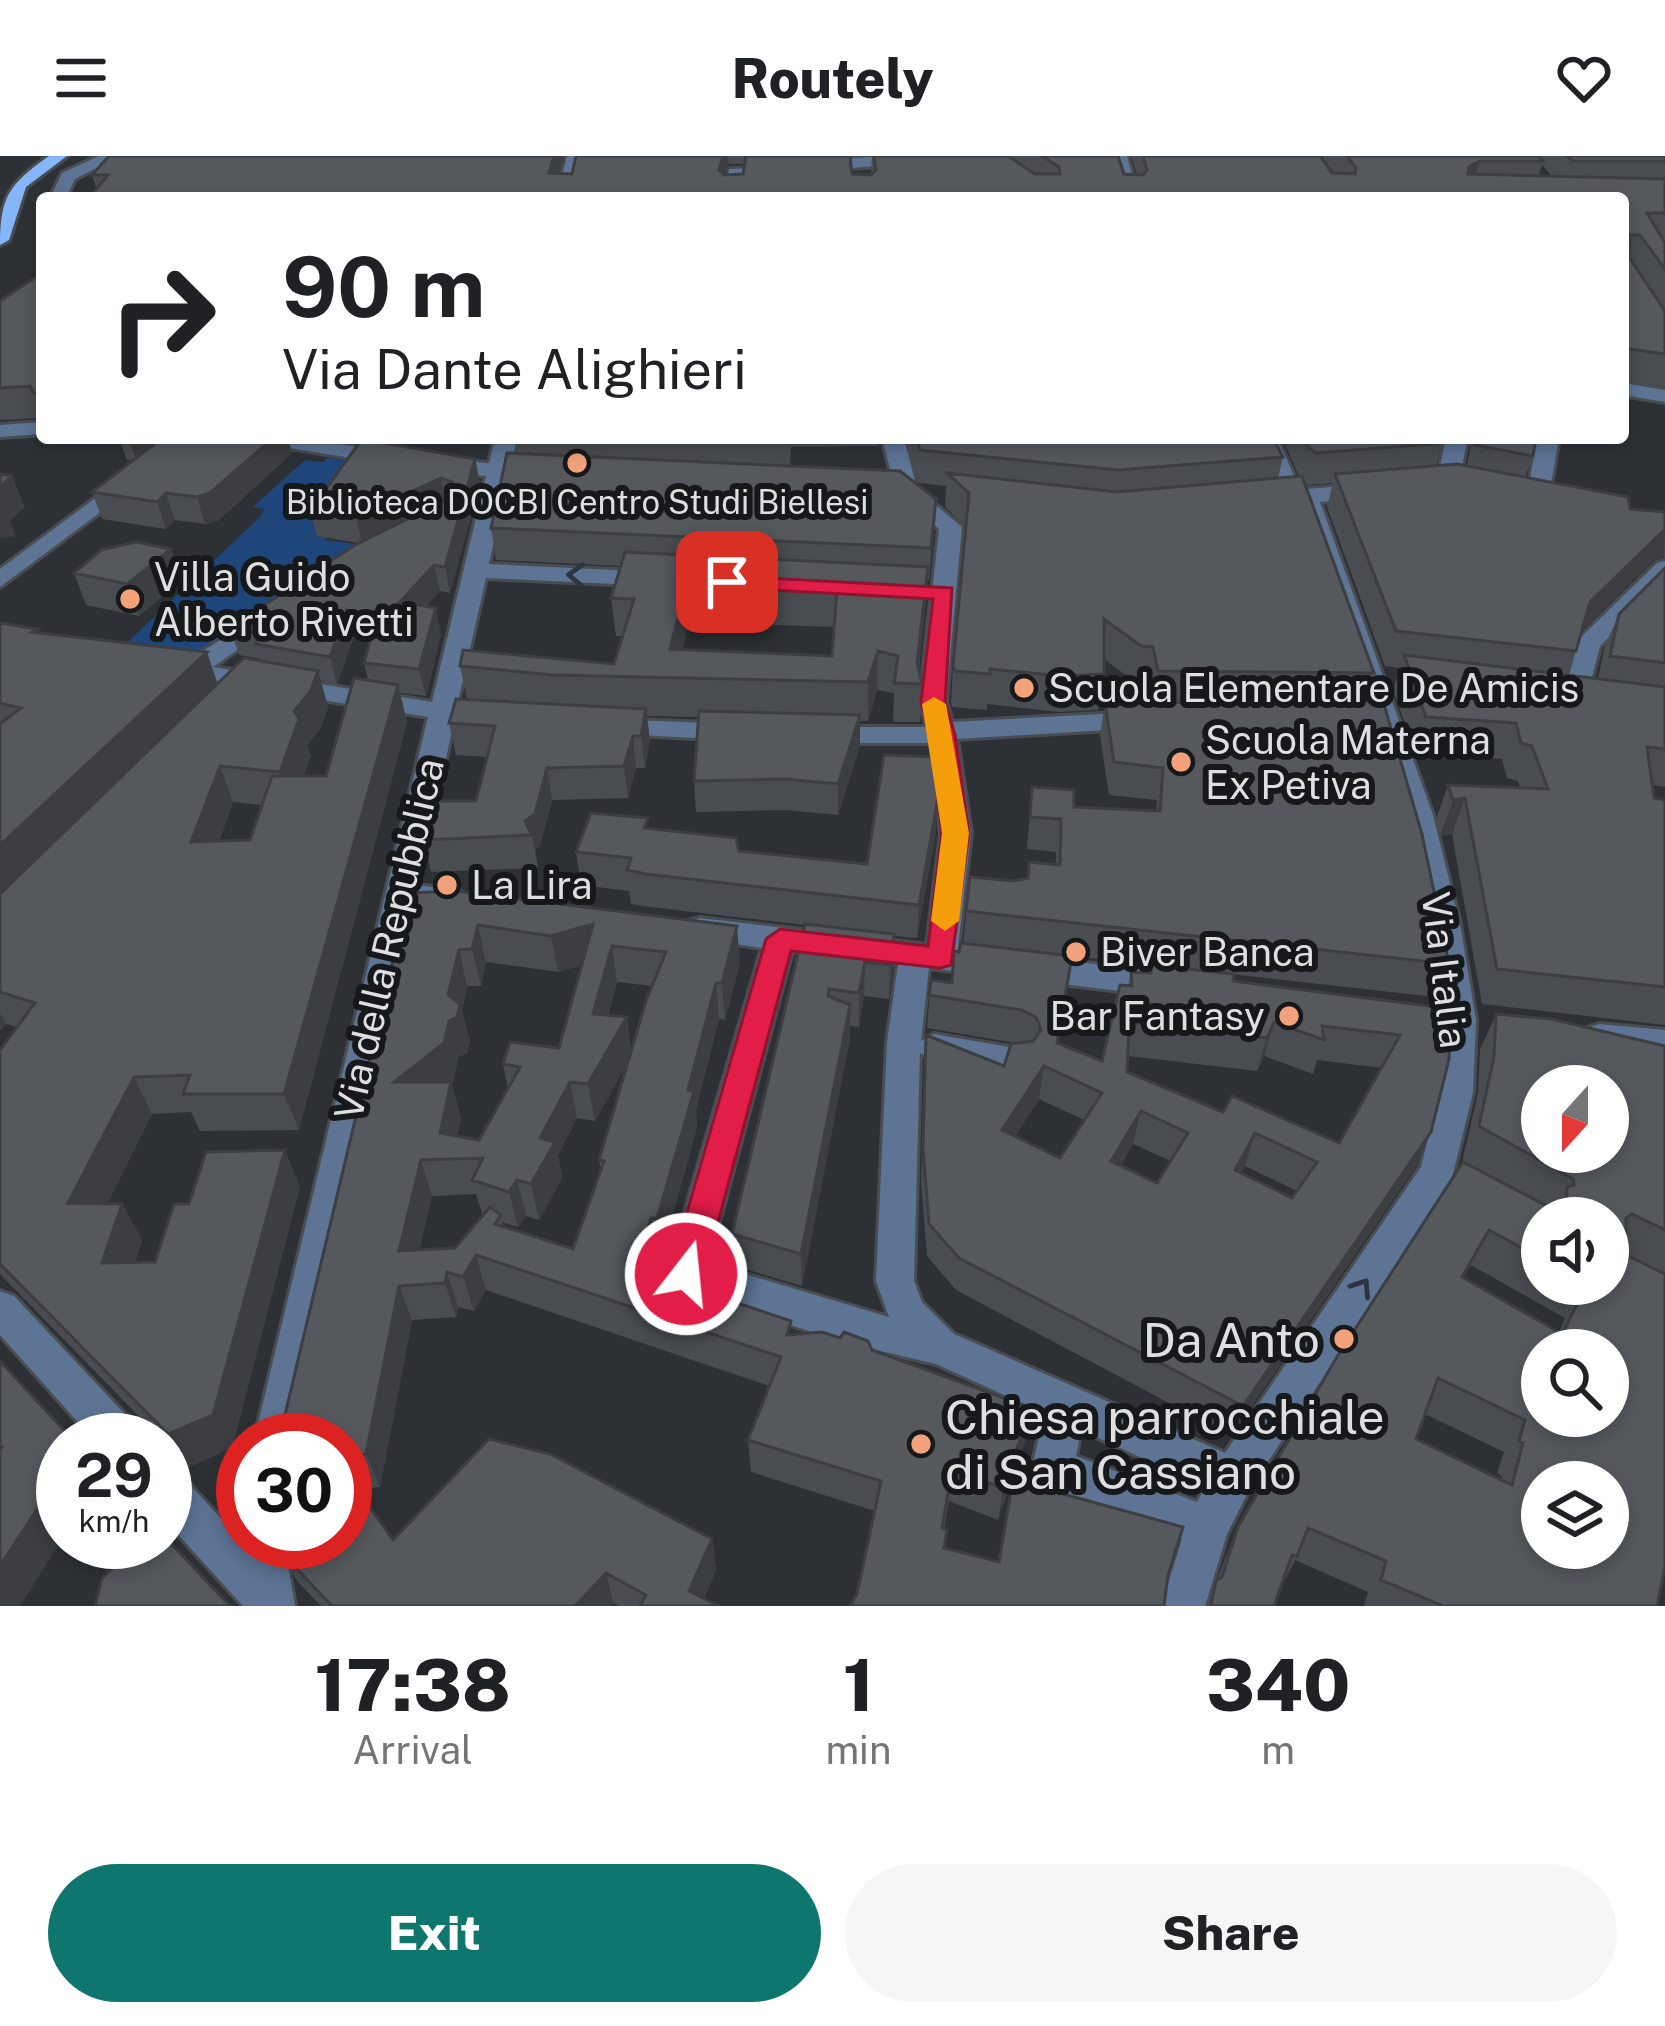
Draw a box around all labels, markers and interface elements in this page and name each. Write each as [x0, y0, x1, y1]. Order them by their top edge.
icon: menu [48, 45, 114, 111]
icon: heart [1551, 45, 1617, 111]
text: Routely [731, 47, 934, 110]
text: 90 m [282, 237, 485, 336]
icon: right [84, 240, 240, 396]
text: Via Dante Alighieri [282, 338, 747, 401]
marker: Biblioteca DOCBI Centro Studi Biellesi [564, 450, 590, 476]
place label: Biblioteca DOCBI Centro Studi Biellesi [286, 483, 868, 521]
pin [676, 531, 778, 633]
icon: arrive [694, 549, 760, 615]
place label: Villa Guido Alberto Rivetti [154, 554, 414, 645]
one-way arrow [566, 562, 585, 588]
marker: Villa Guido Alberto Rivetti [117, 586, 143, 612]
place label: Scuola Elementare De Amicis [1048, 665, 1579, 711]
marker: Scuola Elementare De Amicis [1011, 675, 1037, 701]
place label: Scuola Materna Ex Petiva [1205, 717, 1491, 808]
marker: Scuola Materna Ex Petiva [1168, 749, 1194, 775]
street label: Via della Repubblica [325, 754, 453, 1124]
place label: La Lira [471, 862, 592, 908]
marker: La Lira [434, 872, 460, 898]
street label: Via Italia [1413, 889, 1477, 1051]
place label: Biver Banca [1100, 929, 1315, 975]
marker: Biver Banca [1063, 939, 1089, 965]
place label: Bar Fantasy [1050, 993, 1265, 1039]
marker: Bar Fantasy [1276, 1003, 1302, 1029]
north arrow [1521, 1065, 1629, 1173]
map controls [1521, 1065, 1629, 1569]
button: sound [1521, 1197, 1629, 1305]
position arrow [623, 1211, 749, 1337]
one-way arrow [1348, 1278, 1370, 1300]
place label: Da Anto [1143, 1311, 1320, 1368]
marker: Da Anto [1331, 1326, 1357, 1352]
button: search [1521, 1329, 1629, 1437]
place label: Chiesa parrocchiale di San Cassiano [945, 1388, 1385, 1500]
speed limit sign: 30 [216, 1413, 372, 1569]
marker: Chiesa parrocchiale di San Cassiano [908, 1431, 934, 1457]
text: 29 [75, 1440, 153, 1511]
button: layers [1521, 1461, 1629, 1569]
text: km/h [79, 1503, 149, 1539]
text: 17:38 [315, 1643, 511, 1727]
text: 1 [843, 1643, 874, 1727]
text: 340 [1206, 1643, 1350, 1727]
text: Arrival [352, 1727, 473, 1773]
text: min [825, 1727, 892, 1773]
text: m [1261, 1727, 1295, 1773]
button: Exit [48, 1864, 821, 2002]
button: Share [845, 1864, 1617, 2002]

